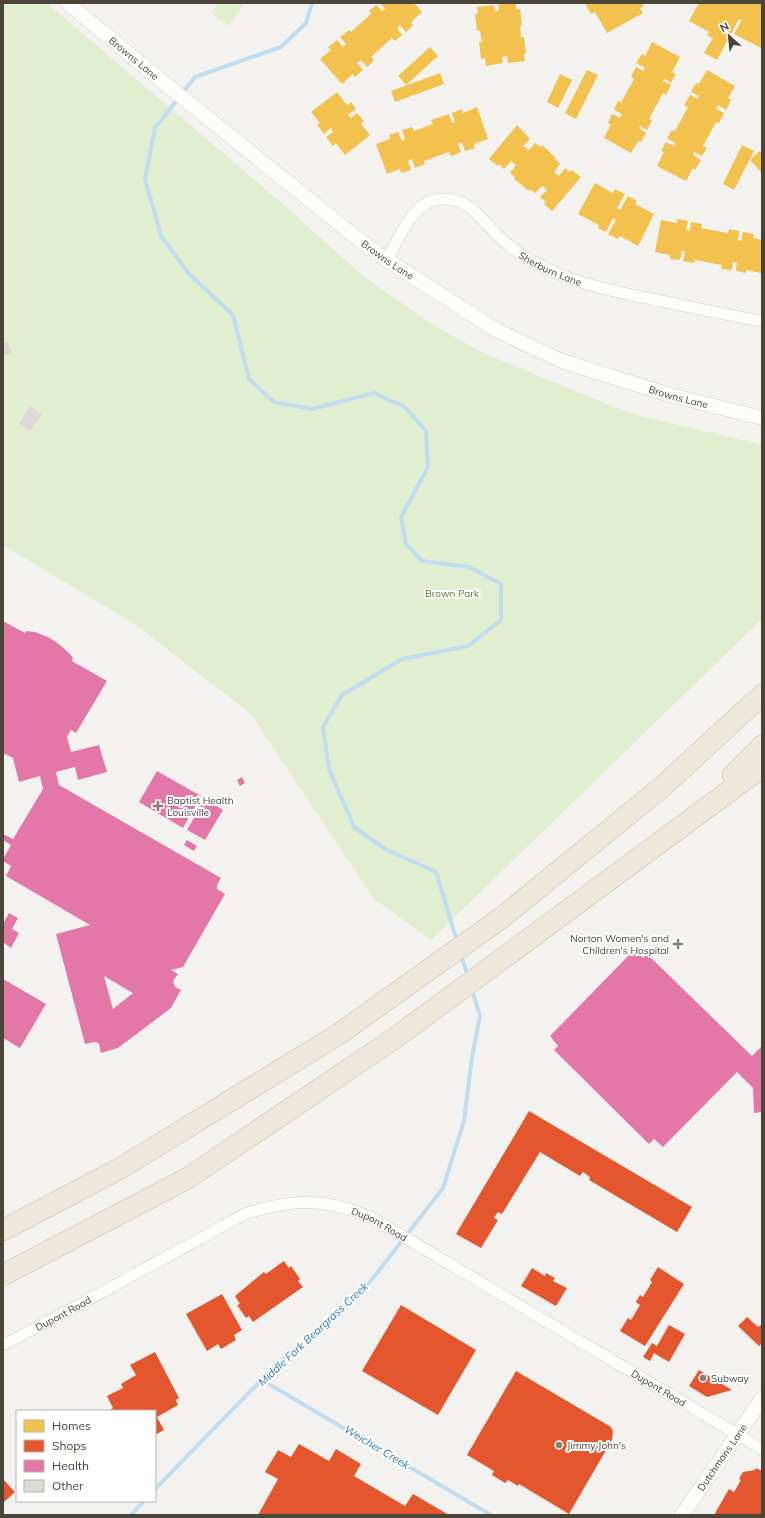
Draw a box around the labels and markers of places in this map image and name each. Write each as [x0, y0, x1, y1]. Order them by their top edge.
place label: Baptist Health Louisville [167, 794, 234, 819]
marker: Baptist Health Louisville [152, 800, 164, 812]
place label: Norton Women's and Children's Hospital [570, 932, 669, 957]
marker: Norton Women's and Children's Hospital [672, 938, 684, 950]
place label: Subway [711, 1372, 749, 1385]
marker: Subway [698, 1373, 708, 1383]
place label: Jimmy John's [567, 1439, 626, 1452]
marker: Jimmy John's [554, 1440, 564, 1450]

